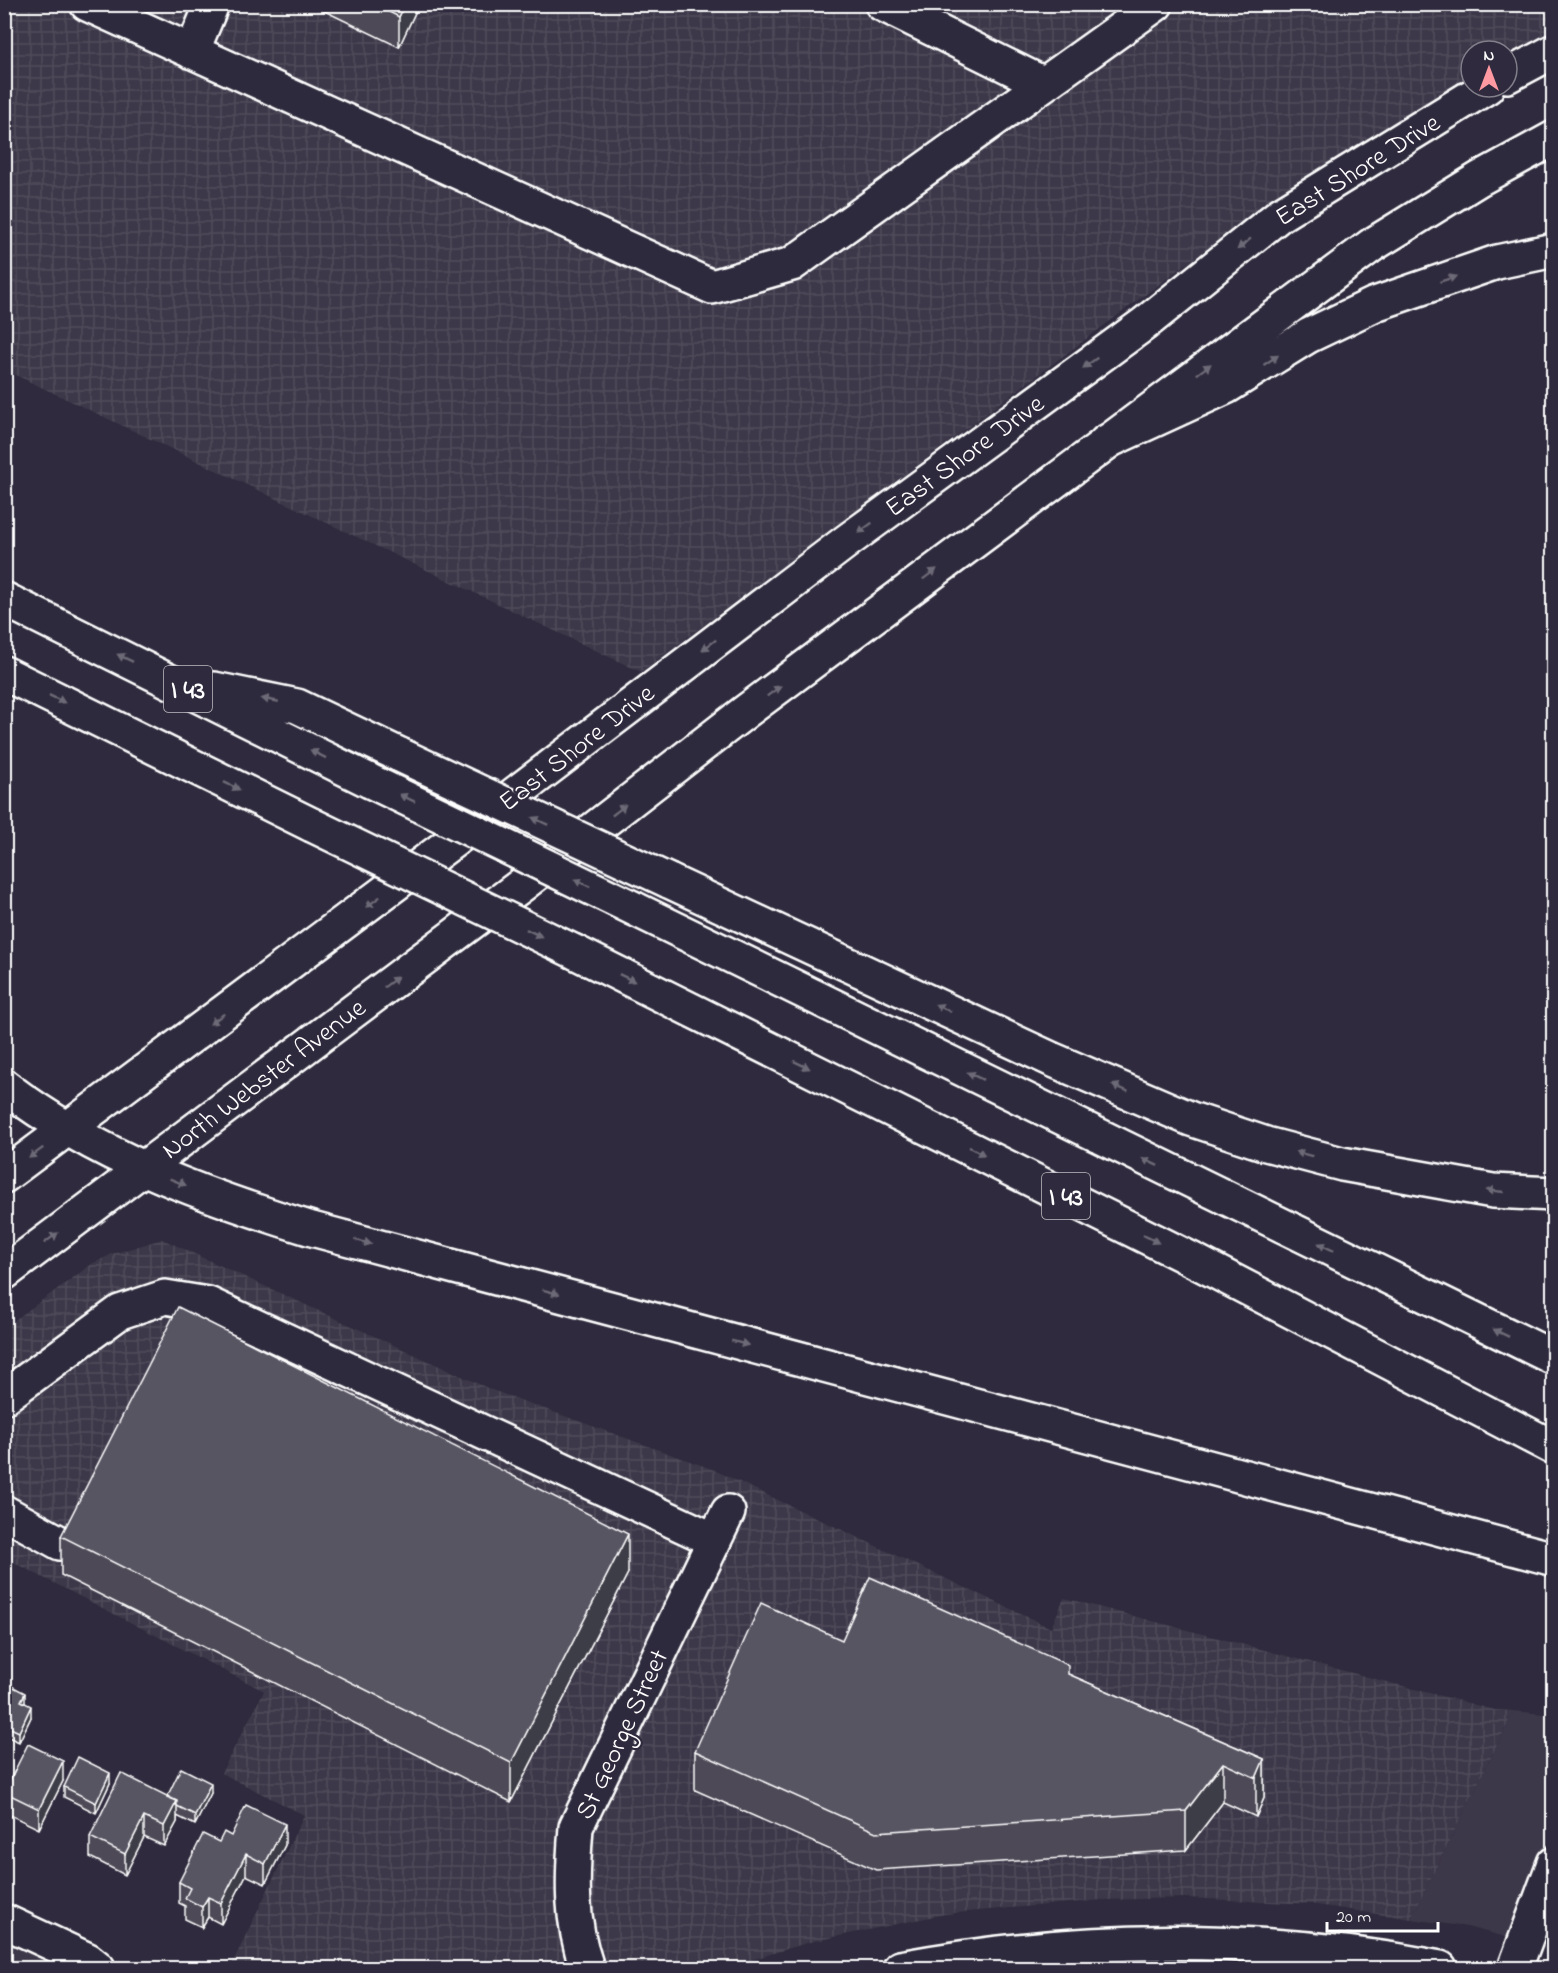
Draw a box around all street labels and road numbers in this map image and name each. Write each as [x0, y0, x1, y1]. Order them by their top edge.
street label: East Shore Drive [1268, 104, 1449, 238]
street label: East Shore Drive [878, 385, 1054, 528]
road number: I 43 [164, 666, 212, 712]
street label: East Shore Drive [491, 675, 664, 822]
street label: North Webster Avenue [154, 989, 376, 1170]
road number: I 43 [1042, 1173, 1090, 1219]
street label: St George Street [567, 1644, 680, 1827]

